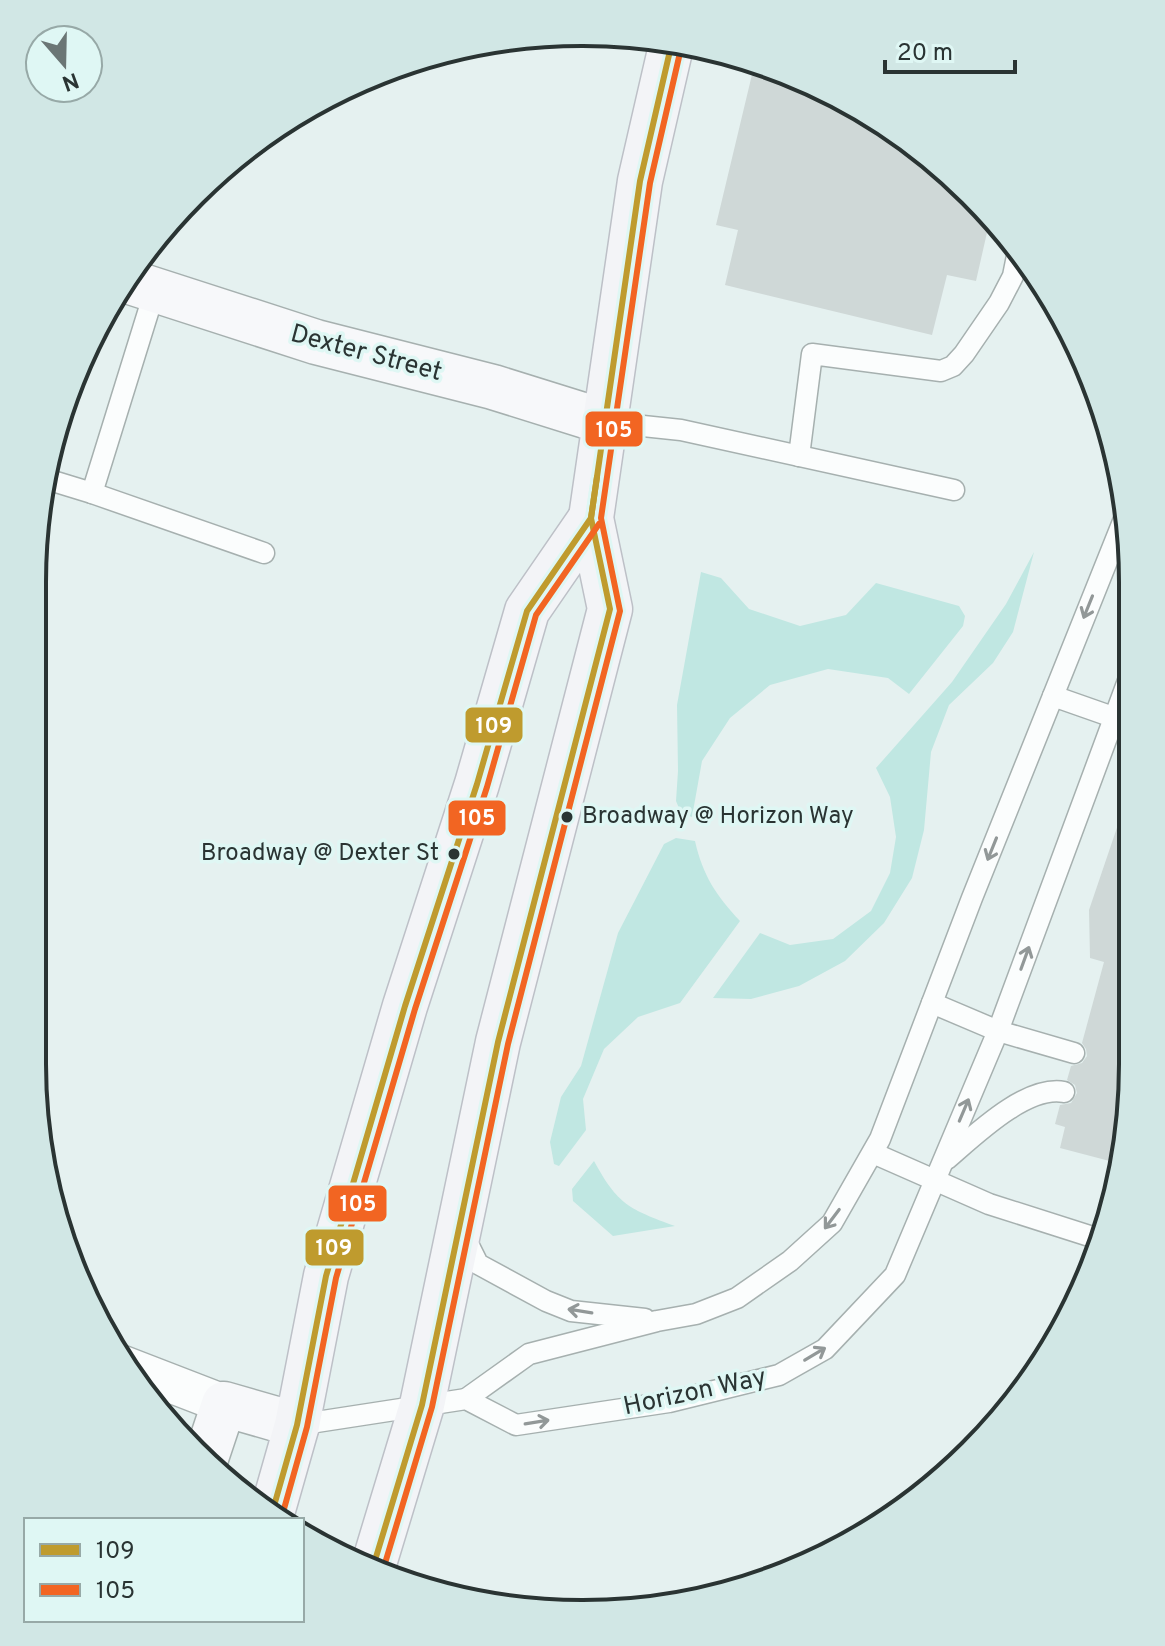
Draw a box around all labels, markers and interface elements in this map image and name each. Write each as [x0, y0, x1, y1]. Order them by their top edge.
north arrow [24, 24, 104, 104]
scale bar [885, 24, 1015, 74]
text: 20 m [897, 39, 953, 69]
text: N [58, 65, 82, 96]
street label: Dexter Street [287, 318, 445, 390]
line badge: 105 [584, 410, 644, 448]
text: 105 [596, 418, 632, 445]
one-way arrow [1080, 594, 1095, 619]
line badge: 109 [464, 706, 524, 744]
text: 109 [476, 714, 512, 741]
line badge: 105 [447, 799, 507, 837]
place label: Broadway @ Horizon Way [582, 802, 854, 832]
text: 105 [459, 806, 495, 833]
marker: Broadway @ Horizon Way [559, 809, 575, 825]
one-way arrow [984, 836, 998, 861]
place label: Broadway @ Dexter St [201, 839, 439, 869]
marker: Broadway @ Dexter St [446, 846, 462, 862]
one-way arrow [1019, 946, 1033, 970]
one-way arrow [958, 1098, 973, 1123]
line badge: 105 [327, 1184, 388, 1223]
text: 105 [340, 1192, 376, 1219]
one-way arrow [824, 1208, 841, 1229]
line badge: 109 [304, 1228, 365, 1267]
text: 109 [316, 1236, 352, 1263]
one-way arrow [567, 1303, 593, 1318]
one-way arrow [803, 1346, 826, 1362]
street label: Horizon Way [621, 1362, 769, 1424]
one-way arrow [524, 1414, 549, 1429]
legend [24, 1518, 304, 1622]
text: 109 [96, 1537, 135, 1567]
text: 105 [96, 1577, 135, 1607]

